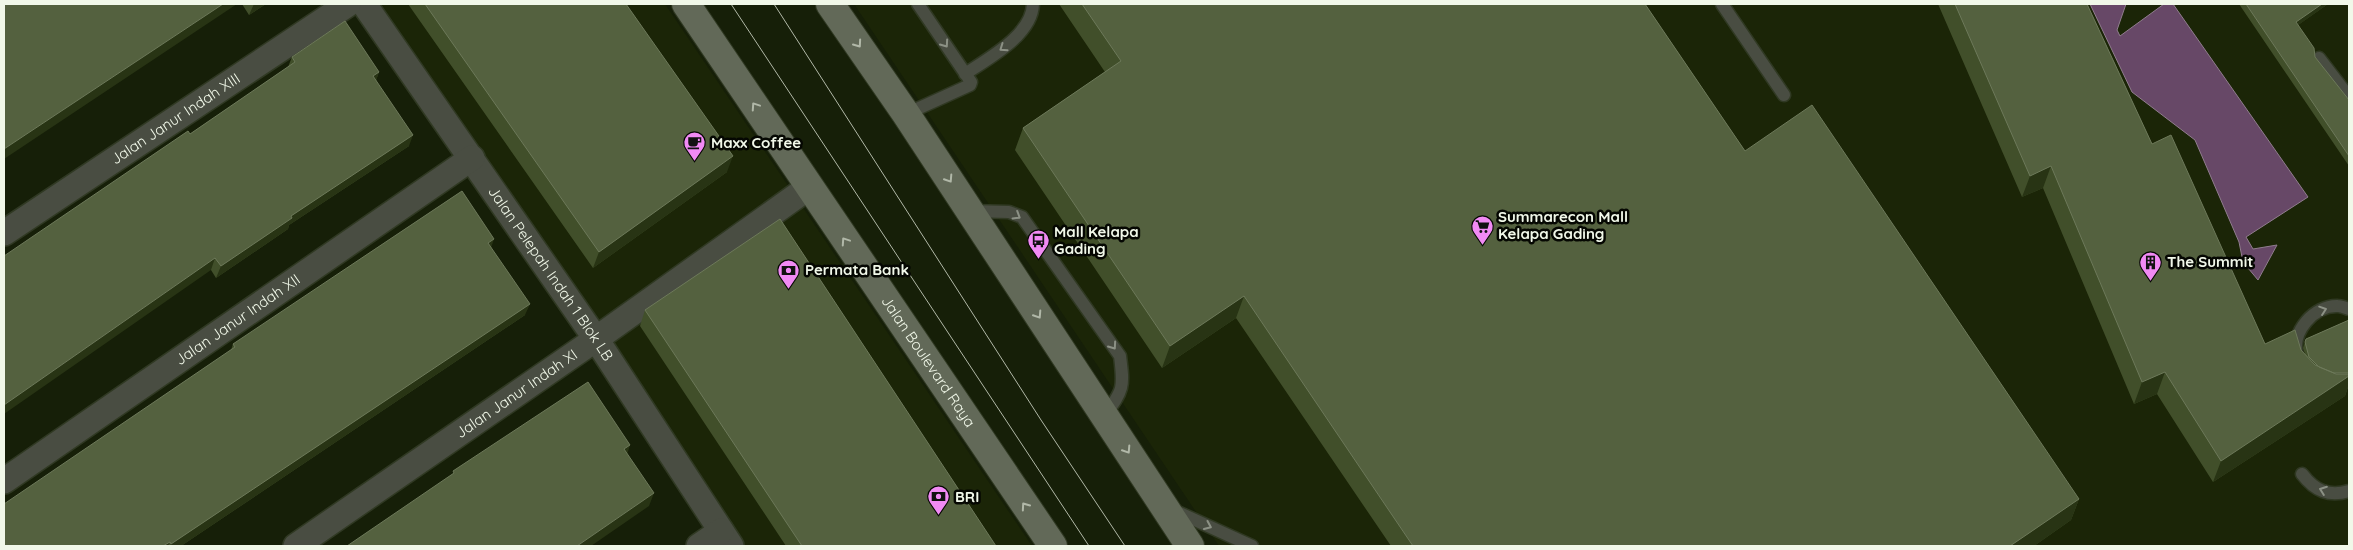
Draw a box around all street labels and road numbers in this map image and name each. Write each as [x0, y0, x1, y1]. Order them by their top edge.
street label: Jalan Janur Indah XIII [107, 69, 244, 168]
street label: Jalan Pelepah Indah 1 Blok LB [484, 183, 618, 365]
street label: Jalan Janur Indah XII [171, 270, 304, 369]
street label: Jalan Boulevard Raya [877, 292, 980, 431]
street label: Jalan Janur Indah XI [452, 345, 581, 442]

